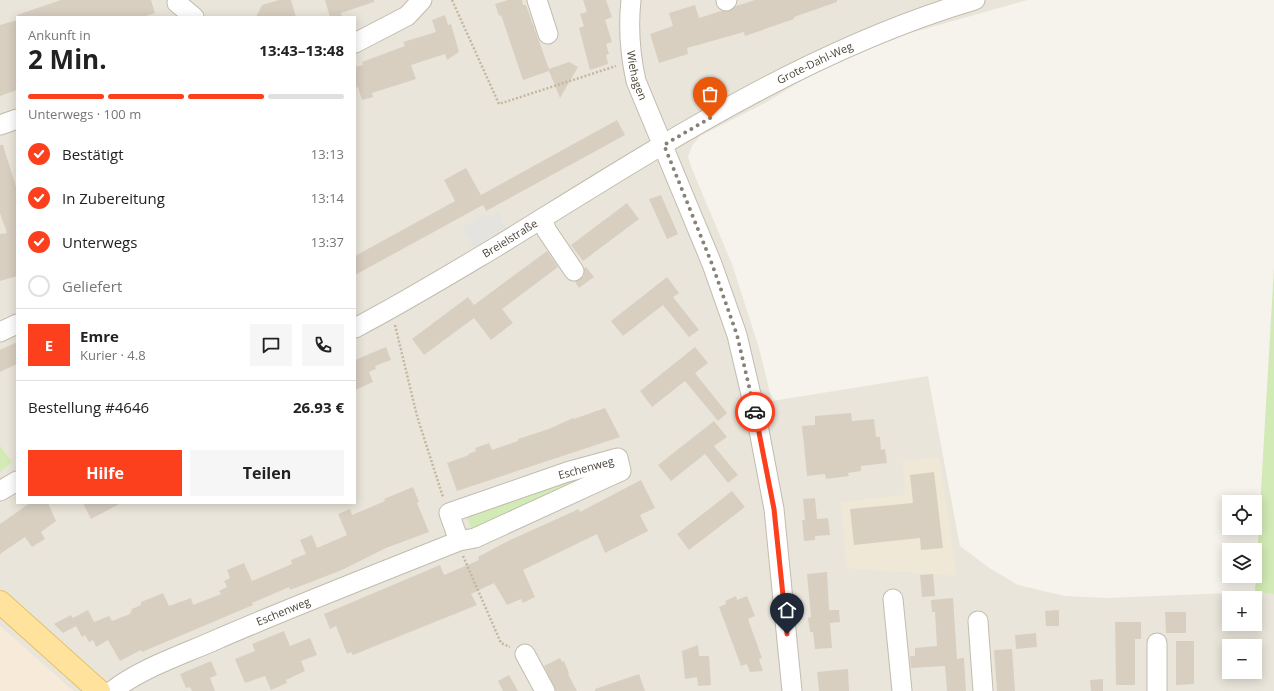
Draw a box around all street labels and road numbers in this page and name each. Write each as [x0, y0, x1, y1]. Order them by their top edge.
street label: Grote-Dahl-Weg [774, 38, 855, 87]
street label: Wiehagen [624, 49, 651, 102]
street label: Breielstraße [479, 215, 540, 261]
street label: Eschenweg [556, 453, 615, 482]
street label: Eschenweg [254, 593, 312, 629]

